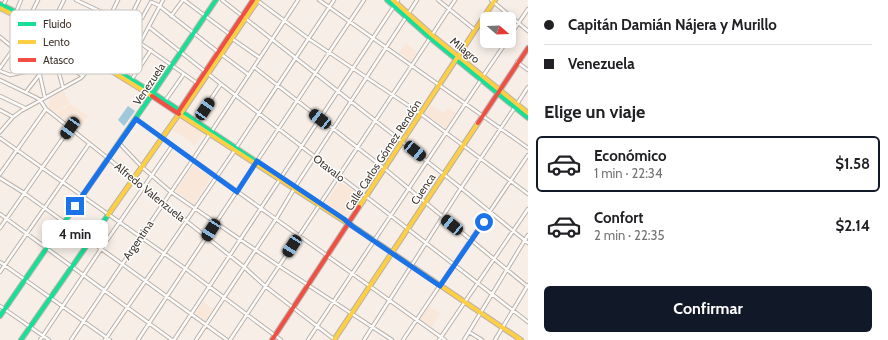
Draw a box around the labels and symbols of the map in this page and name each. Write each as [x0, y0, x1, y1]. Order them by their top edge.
legend [10, 10, 142, 74]
north arrow [480, 12, 516, 48]
text: Fluido [43, 17, 72, 31]
street label: Milagro [447, 34, 483, 66]
text: Lento [43, 35, 70, 49]
text: Atasco [43, 53, 74, 67]
street label: Venezuela [130, 60, 169, 108]
car [193, 96, 217, 122]
street label: Calle Carlos Gómez Rendón [342, 97, 424, 213]
car [307, 107, 333, 131]
car [58, 115, 82, 141]
car [402, 139, 428, 163]
street label: Otavalo [310, 151, 348, 185]
street label: Alfredo Valenzuela [112, 159, 189, 225]
street label: Cuenca [408, 170, 439, 207]
route end [66, 197, 84, 215]
car [439, 213, 465, 237]
route start [475, 213, 493, 231]
street label: Argentina [120, 217, 157, 262]
car [199, 217, 223, 243]
callout: 4 min [42, 220, 108, 248]
car [280, 233, 304, 259]

